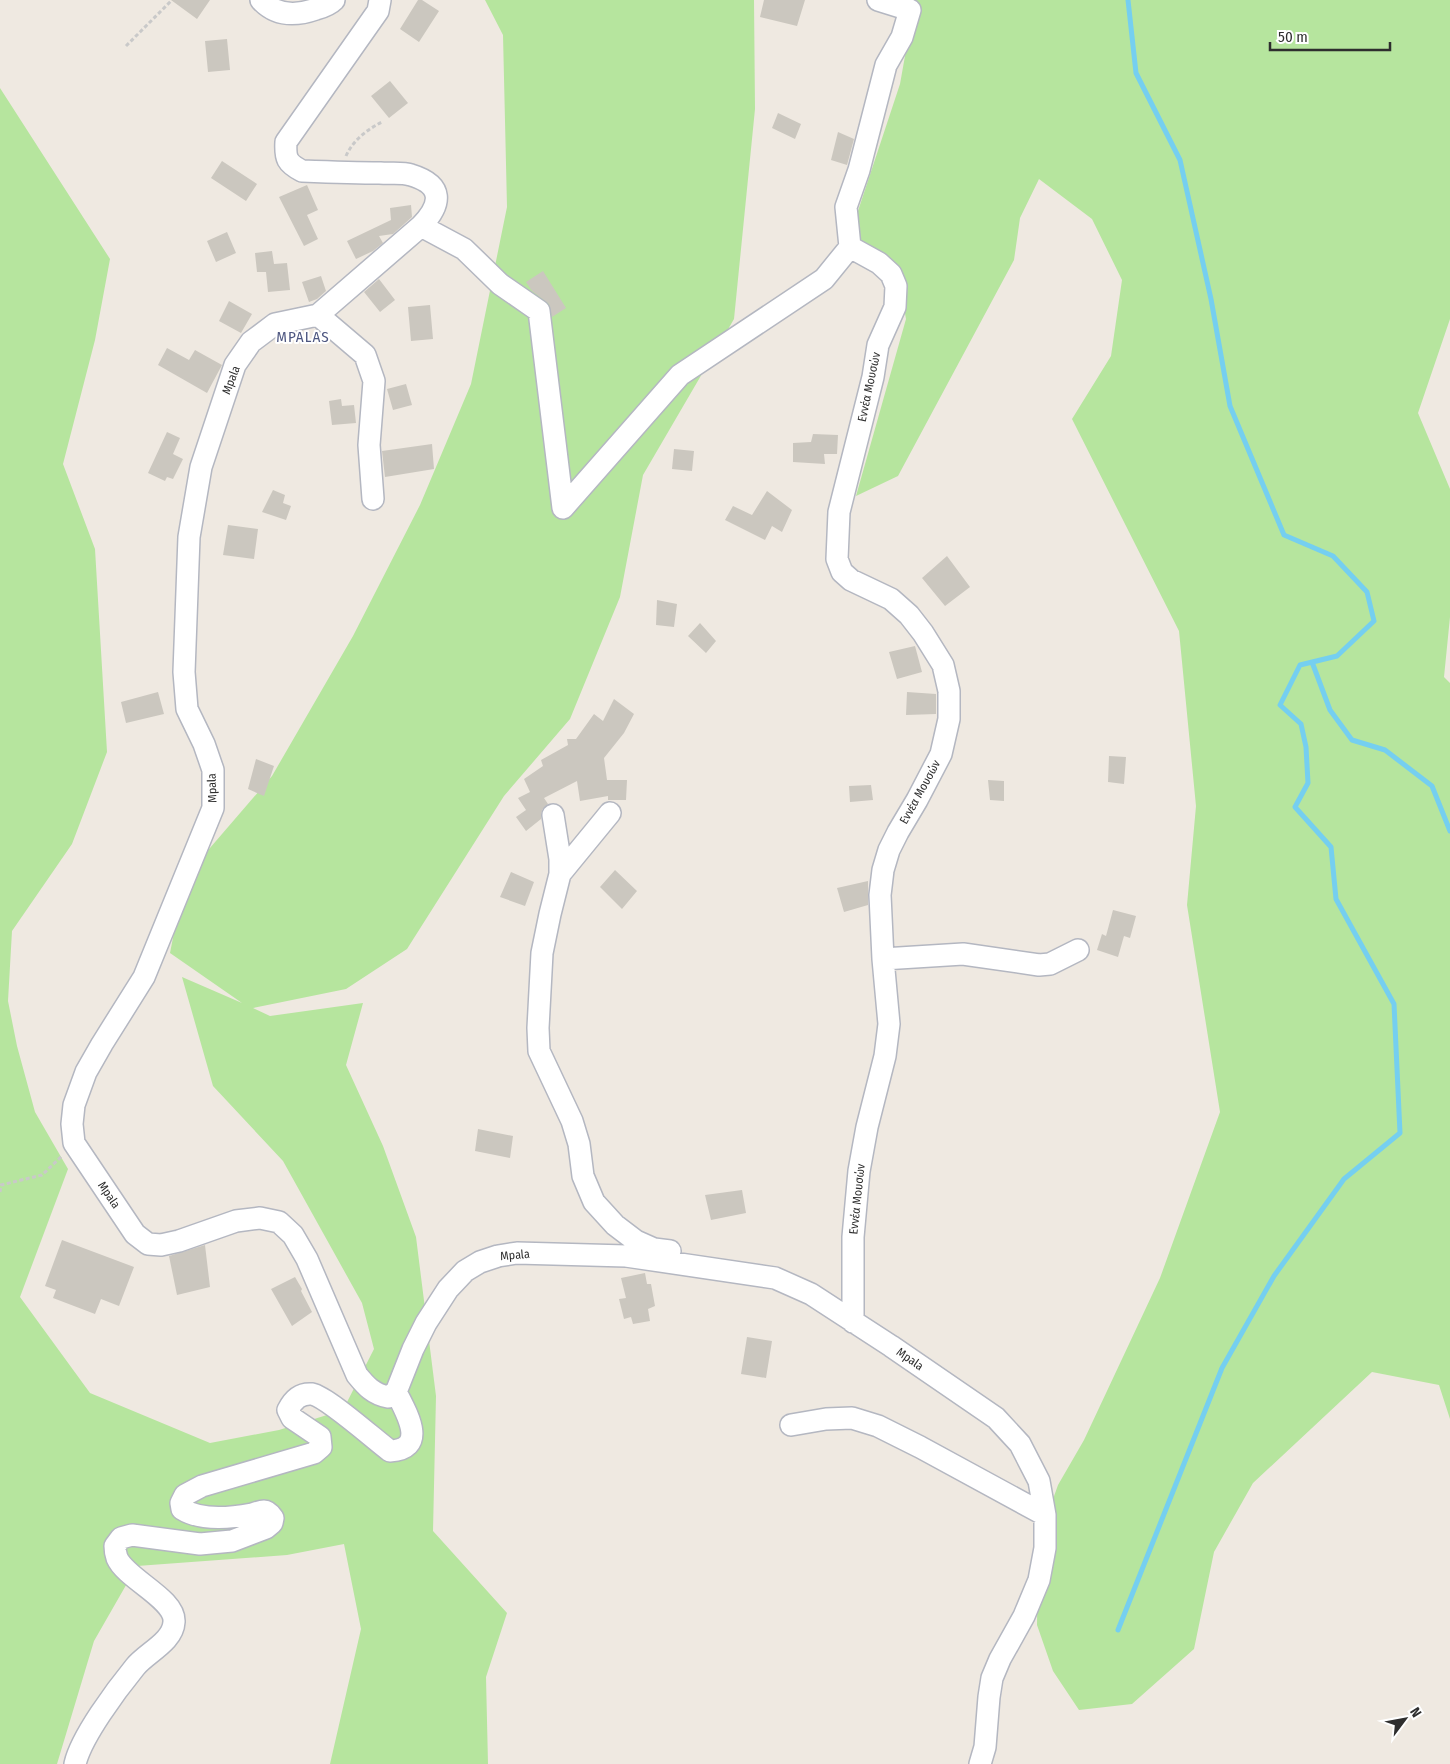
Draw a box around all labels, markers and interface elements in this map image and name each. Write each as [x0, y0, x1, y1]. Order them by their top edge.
scale bar [1270, 20, 1390, 52]
text: 50 m [1278, 28, 1308, 46]
district label: MPALAS [276, 328, 330, 346]
street label: Εννέα Μουσών [855, 350, 883, 423]
street label: Mpala [219, 364, 243, 396]
street label: Εννέα Μουσών [897, 757, 944, 826]
street label: Mpala [204, 773, 220, 803]
street label: Εννέα Μουσών [846, 1162, 868, 1235]
street label: Mpala [95, 1179, 123, 1211]
street label: Mpala [500, 1247, 530, 1263]
street label: Mpala [894, 1345, 926, 1373]
north arrow [1380, 1694, 1430, 1744]
text: N [1406, 1704, 1425, 1720]

